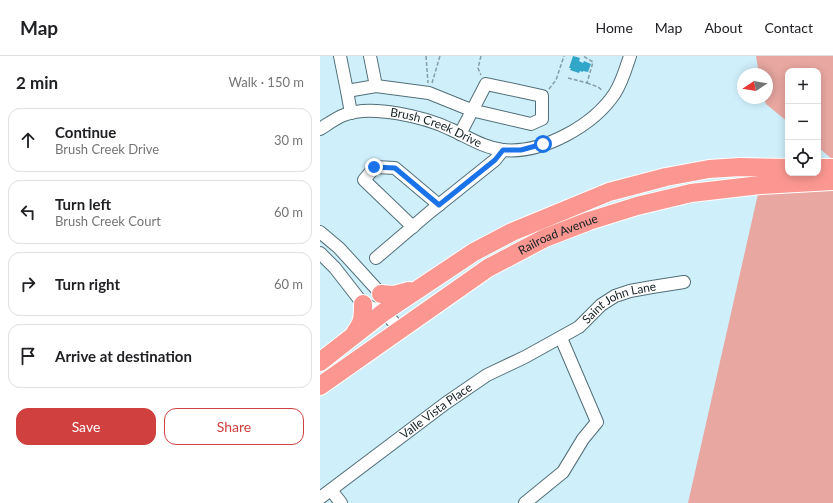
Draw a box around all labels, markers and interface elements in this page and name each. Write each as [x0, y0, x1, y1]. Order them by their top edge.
text: Map [20, 16, 58, 39]
text: Home [595, 19, 633, 36]
text: Map [655, 19, 682, 36]
text: About [704, 19, 742, 36]
text: Contact [764, 19, 813, 36]
north arrow [737, 68, 773, 104]
map controls [785, 68, 821, 176]
button: + [785, 68, 821, 104]
text: 2 min [16, 72, 58, 93]
text: Walk · 150 m [228, 74, 304, 90]
street label: Brush Creek Drive [389, 104, 484, 150]
button: − [785, 104, 821, 140]
text: Continue [55, 123, 116, 141]
icon: ahead [17, 129, 39, 151]
text: 30 m [274, 132, 303, 148]
route start [534, 135, 552, 153]
button: locate [785, 140, 821, 176]
text: Brush Creek Drive [55, 141, 159, 157]
route end [365, 158, 383, 176]
text: Turn left [55, 195, 111, 213]
icon: left [17, 201, 39, 223]
text: 60 m [274, 204, 303, 220]
street label: Railroad Avenue [515, 211, 599, 258]
text: Brush Creek Court [55, 213, 161, 229]
icon: right [17, 273, 39, 295]
text: Turn right [55, 275, 120, 293]
text: 60 m [274, 276, 303, 292]
street label: Saint John Lane [579, 278, 657, 327]
icon: arrive [17, 345, 39, 367]
text: Arrive at destination [55, 347, 192, 365]
street label: Valle Vista Place [397, 380, 475, 442]
button: Save [16, 408, 156, 445]
button: Share [164, 408, 304, 445]

